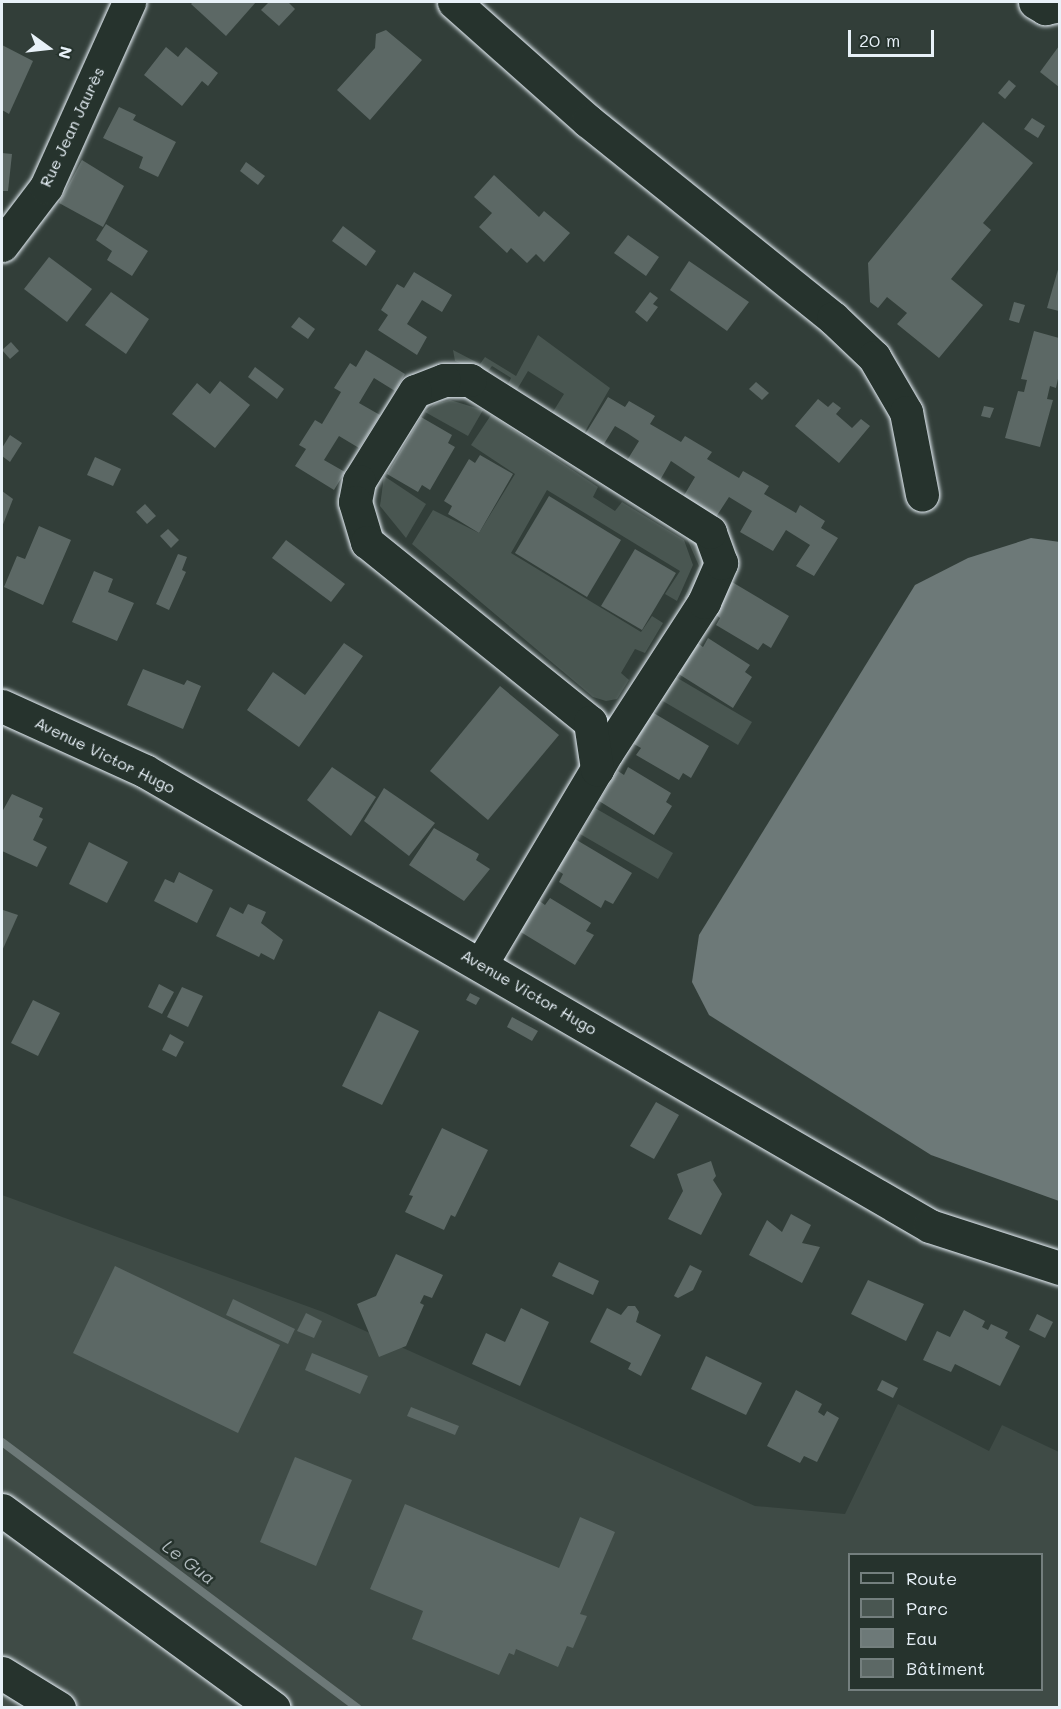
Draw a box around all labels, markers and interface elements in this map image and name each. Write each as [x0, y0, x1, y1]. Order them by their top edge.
north arrow [18, 18, 78, 78]
scale bar [851, 18, 936, 56]
text: 20 m [859, 28, 900, 52]
text: N [54, 44, 78, 61]
street label: Rue Jean Jaurès [36, 64, 108, 190]
street label: Avenue Victor Hugo [32, 713, 178, 797]
street label: Avenue Victor Hugo [458, 945, 600, 1039]
water label: Le Gua [158, 1535, 220, 1589]
legend [848, 1553, 1043, 1691]
text: Route [906, 1566, 957, 1590]
text: Parc [906, 1596, 948, 1620]
text: Eau [906, 1626, 937, 1650]
text: Bâtiment [906, 1656, 985, 1680]

